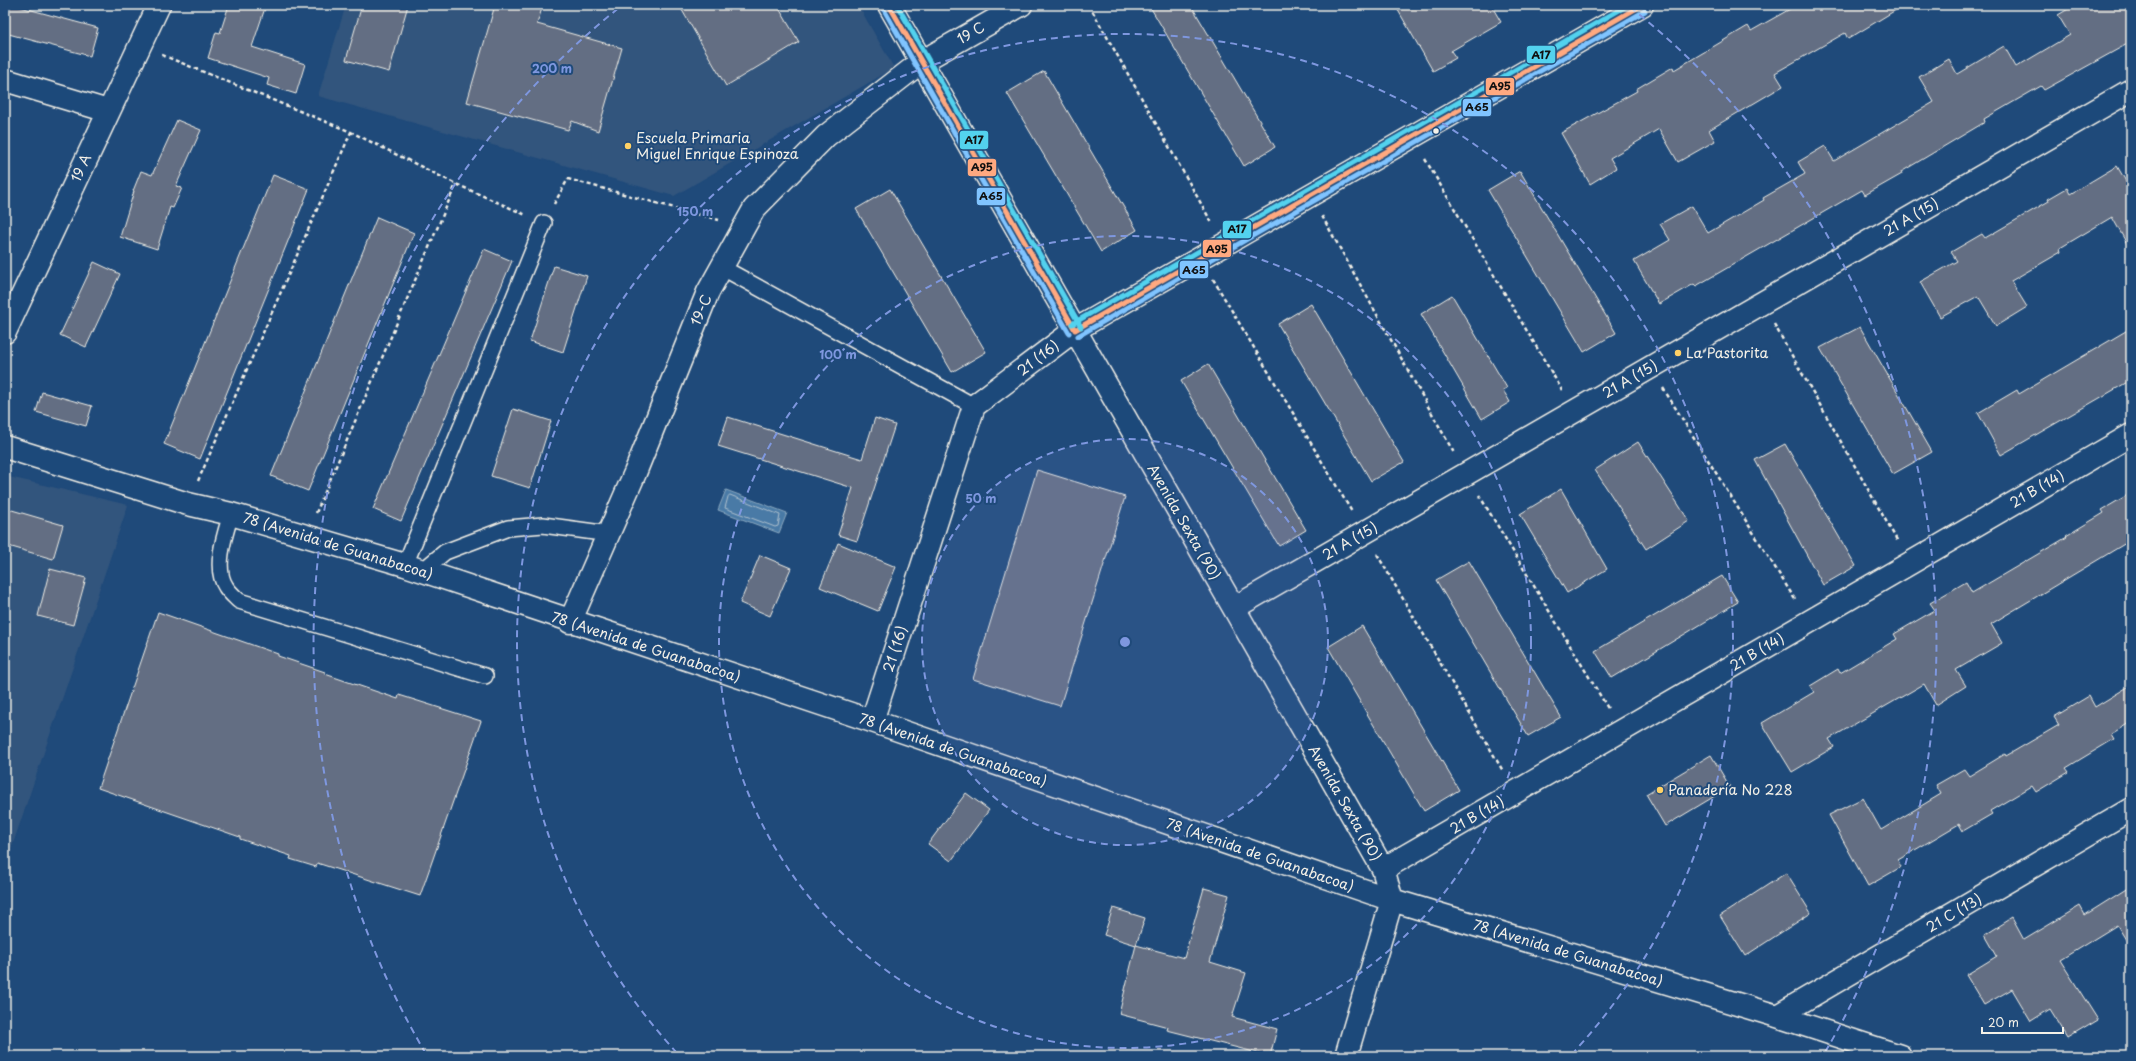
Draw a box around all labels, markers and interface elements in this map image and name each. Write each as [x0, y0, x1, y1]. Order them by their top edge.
street label: 19 C [953, 16, 988, 49]
line badge: A17 [1526, 45, 1556, 64]
text: A17 [1531, 46, 1551, 63]
text: 200 m [532, 59, 572, 77]
line badge: A95 [1485, 77, 1515, 96]
text: A95 [1489, 77, 1511, 94]
line badge: A65 [1462, 98, 1492, 117]
text: A65 [1465, 98, 1489, 115]
unlabelled marker [1431, 126, 1441, 136]
place label: Escuela Primaria Miguel Enrique Espinoza [636, 127, 799, 164]
line badge: A17 [959, 130, 989, 150]
text: A17 [964, 131, 984, 148]
marker: Escuela Primaria Miguel Enrique Espinoza [623, 141, 633, 151]
street label: 19 A [65, 150, 96, 185]
line badge: A95 [967, 158, 997, 177]
text: A95 [971, 158, 993, 175]
line badge: A65 [976, 187, 1006, 206]
text: A65 [979, 187, 1003, 204]
street label: 21 A (15) [1879, 192, 1942, 241]
text: 150 m [677, 202, 713, 220]
line badge: A17 [1222, 220, 1252, 239]
text: A17 [1227, 220, 1247, 237]
line badge: A95 [1202, 239, 1232, 258]
text: A95 [1206, 240, 1228, 257]
line badge: A65 [1179, 260, 1209, 279]
text: A65 [1182, 261, 1206, 278]
street label: 19-C [685, 291, 716, 329]
street label: 21 (16) [1012, 335, 1063, 380]
place label: La Pastorita [1686, 342, 1769, 363]
text: 100 m [819, 345, 857, 363]
marker: La Pastorita [1673, 348, 1683, 358]
street label: 21 A (15) [1598, 354, 1661, 403]
street label: Avenida Sexta (90) [1143, 460, 1226, 584]
street label: 21 B (14) [2006, 465, 2068, 513]
text: 50 m [965, 489, 997, 507]
street label: 78 (Avenida de Guanabacoa) [241, 507, 436, 584]
street label: 21 A (15) [1318, 516, 1381, 565]
street label: 78 (Avenida de Guanabacoa) [549, 606, 743, 687]
street label: 21 (16) [877, 623, 912, 675]
street label: 21 B (14) [1726, 628, 1788, 676]
centre of rings [1118, 635, 1132, 649]
street label: 78 (Avenida de Guanabacoa) [856, 707, 1050, 792]
street label: Avenida Sexta (90) [1304, 741, 1387, 865]
place label: Panadería No 228 [1668, 779, 1793, 800]
marker: Panadería No 228 [1655, 785, 1665, 795]
street label: 21 B (14) [1446, 791, 1508, 839]
street label: 78 (Avenida de Guanabacoa) [1163, 812, 1357, 897]
street label: 21 C (13) [1922, 888, 1986, 937]
street label: 78 (Avenida de Guanabacoa) [1471, 914, 1666, 991]
scale bar [1982, 1009, 2063, 1035]
text: 20 m [1988, 1013, 2019, 1031]

